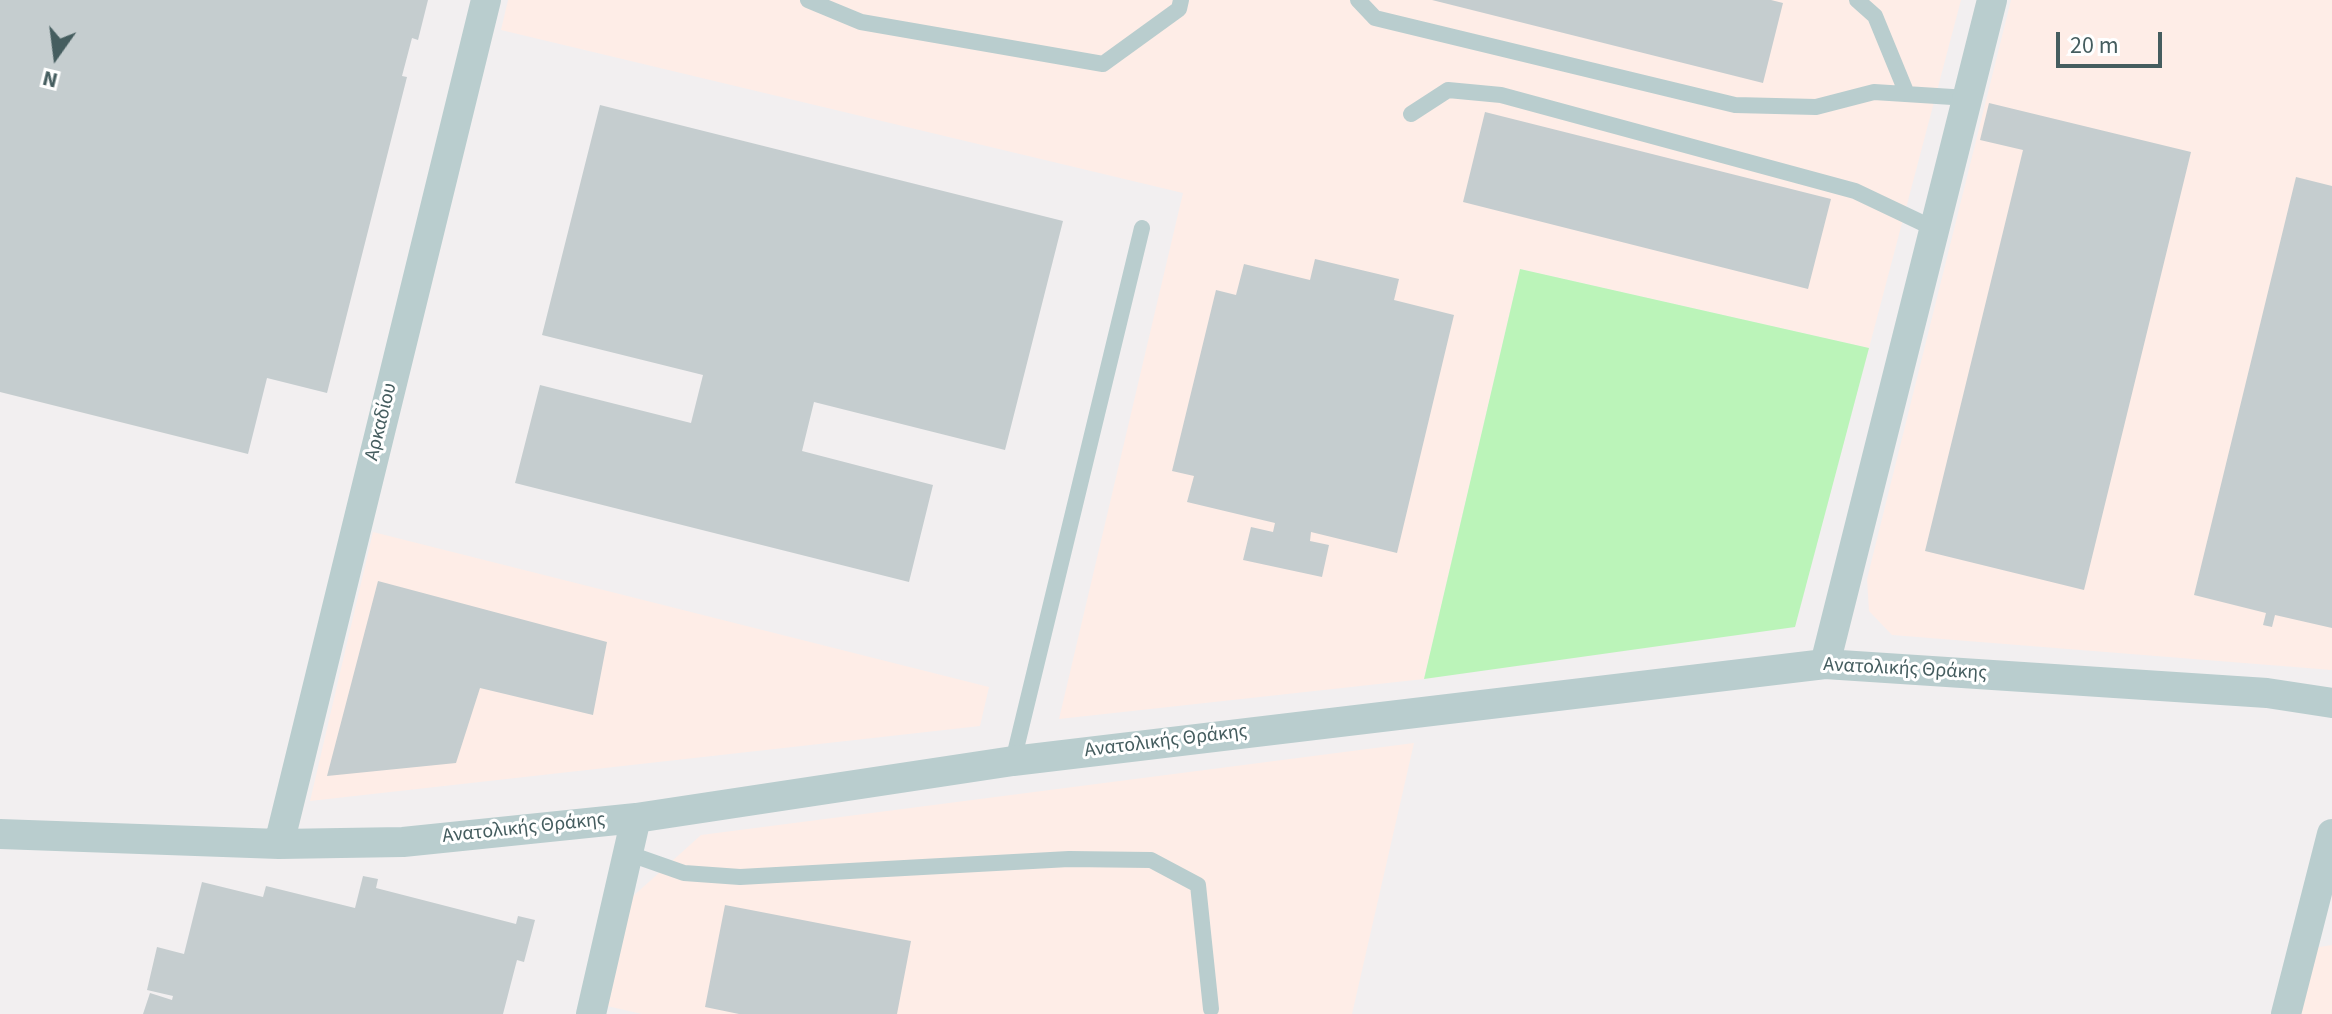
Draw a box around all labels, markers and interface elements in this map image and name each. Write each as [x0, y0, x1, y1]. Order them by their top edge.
north arrow [16, 16, 96, 96]
scale bar [2060, 16, 2166, 66]
text: 20 m [2070, 28, 2119, 63]
text: N [39, 62, 61, 97]
street label: Αρκαδίου [361, 381, 403, 463]
street label: Ανατολικής Θράκης [1823, 654, 1987, 686]
street label: Ανατολικής Θράκης [1083, 720, 1249, 764]
street label: Ανατολικής Θράκης [441, 809, 607, 849]

